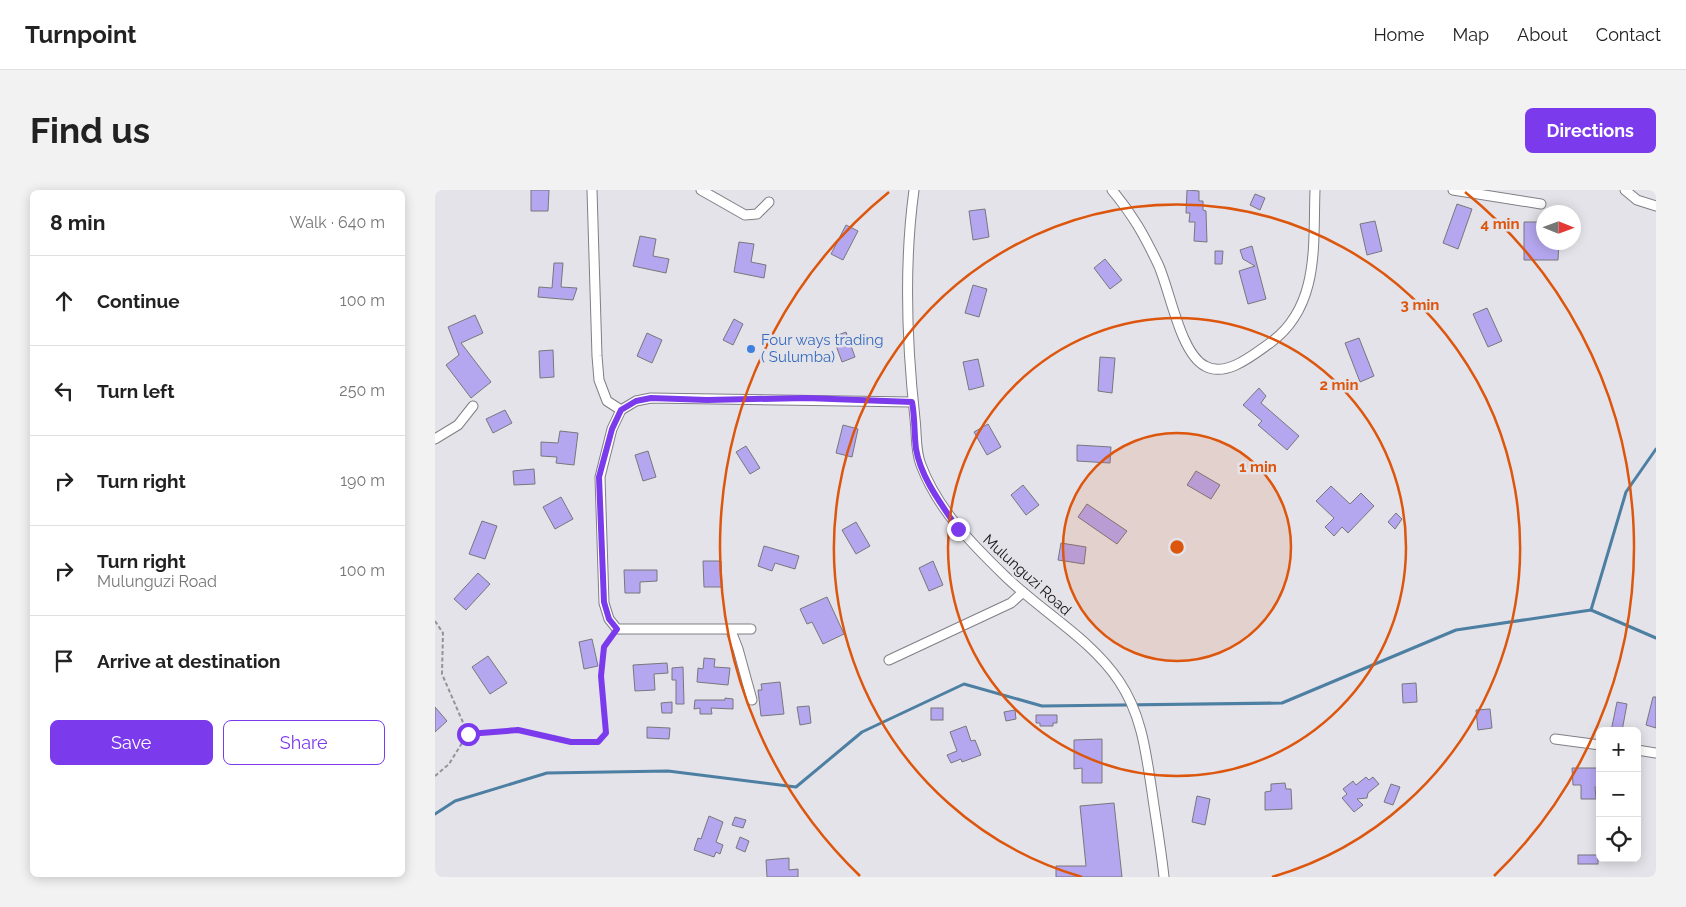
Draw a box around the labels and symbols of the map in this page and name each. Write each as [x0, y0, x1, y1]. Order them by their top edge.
north arrow [1536, 205, 1581, 250]
text: 4 min [1480, 215, 1520, 233]
text: 3 min [1401, 296, 1439, 314]
place label: Four ways trading ( Sulumba) [761, 331, 884, 366]
marker: Four ways trading ( Sulumba) [745, 343, 757, 355]
text: 2 min [1320, 376, 1358, 394]
text: 1 min [1239, 458, 1277, 476]
route end [947, 518, 970, 541]
street label: Mulunguzi Road [979, 531, 1075, 619]
centre of rings [1168, 538, 1186, 556]
route start [457, 723, 480, 746]

